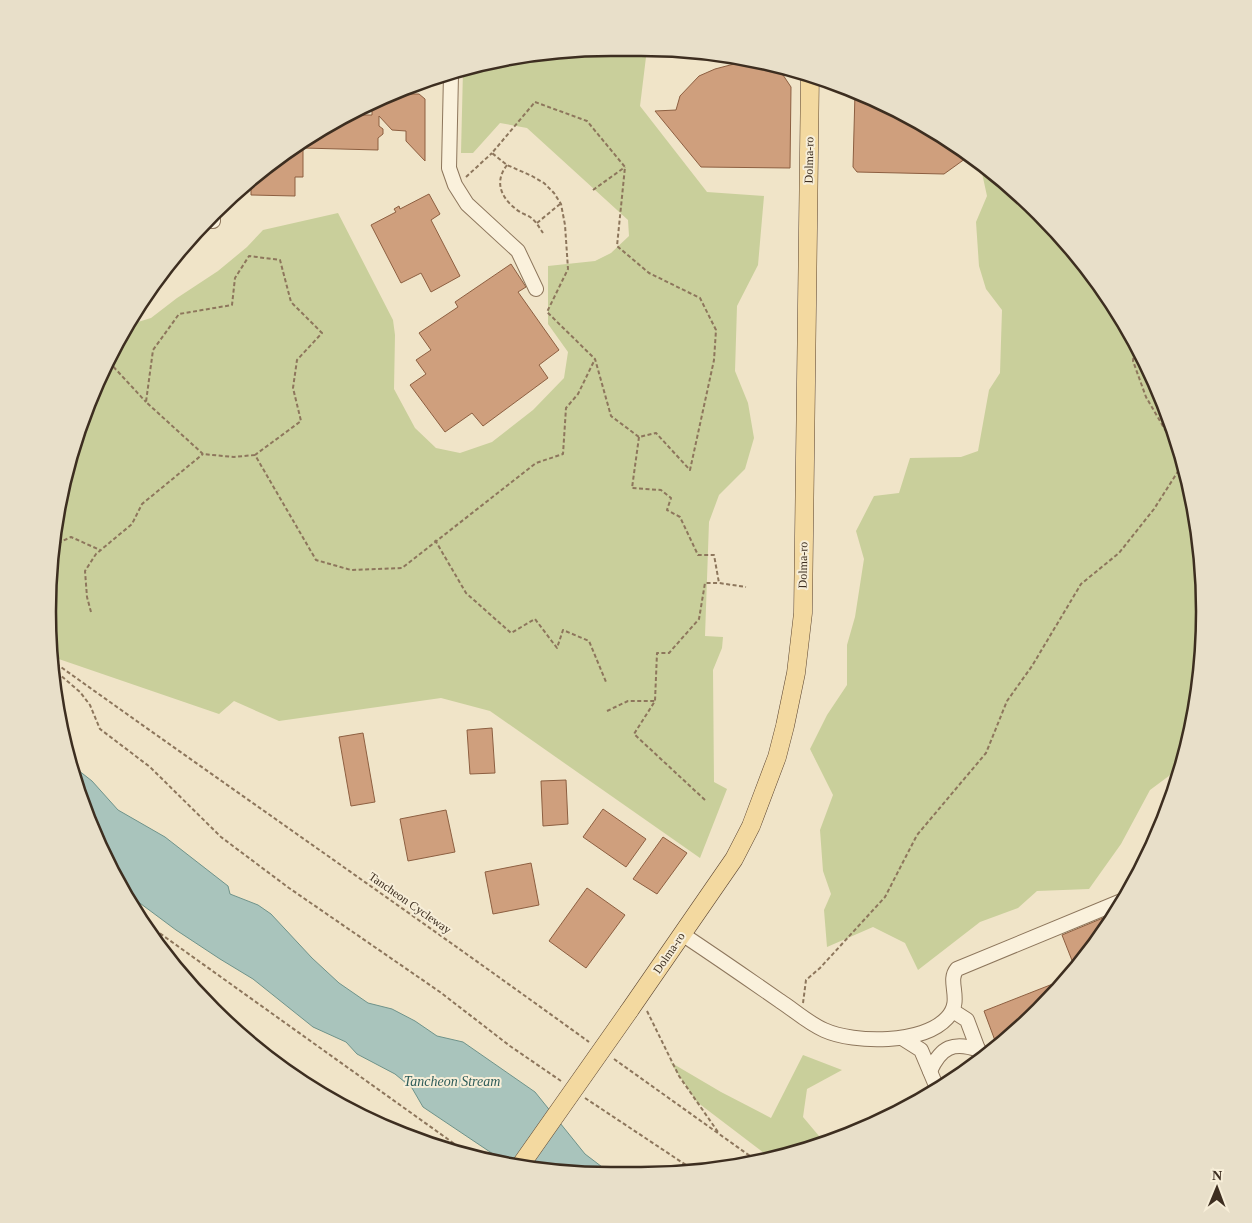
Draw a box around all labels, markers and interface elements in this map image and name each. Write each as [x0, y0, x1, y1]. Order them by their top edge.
street label: Dolma-ro [802, 137, 816, 183]
street label: Dolma-ro [796, 542, 810, 588]
street label: Tancheon Cycleway [366, 869, 454, 937]
street label: Dolma-ro [650, 930, 688, 976]
water label: Tancheon Stream [404, 1074, 500, 1089]
north arrow [1192, 1163, 1242, 1213]
text: N [1212, 1168, 1222, 1183]

